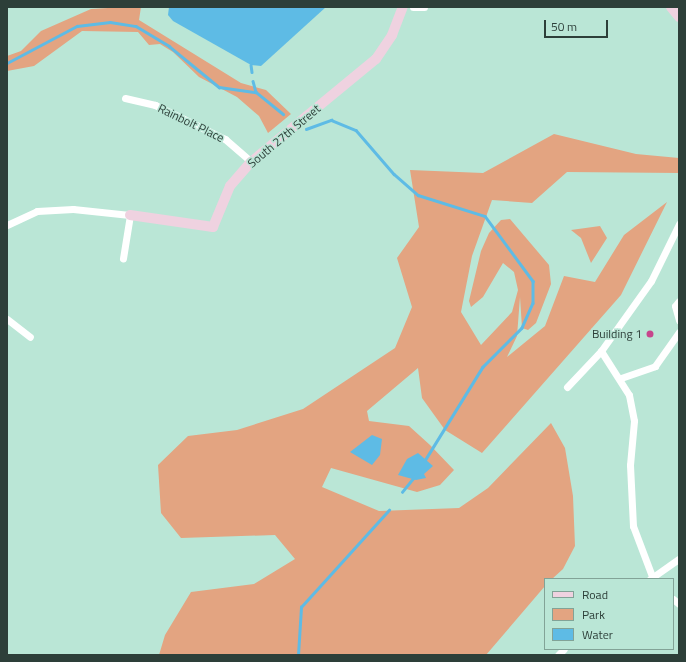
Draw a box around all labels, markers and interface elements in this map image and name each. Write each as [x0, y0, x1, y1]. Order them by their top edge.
scale bar [546, 12, 610, 38]
text: 50 m [551, 17, 577, 36]
street label: Rainbolt Place [156, 101, 226, 145]
street label: South 27th Street [245, 102, 323, 170]
place label: Building 1 [592, 327, 642, 341]
marker: Building 1 [645, 329, 655, 339]
legend [544, 578, 674, 650]
text: Road [582, 585, 608, 604]
text: Park [582, 605, 605, 624]
text: Water [582, 625, 613, 644]

